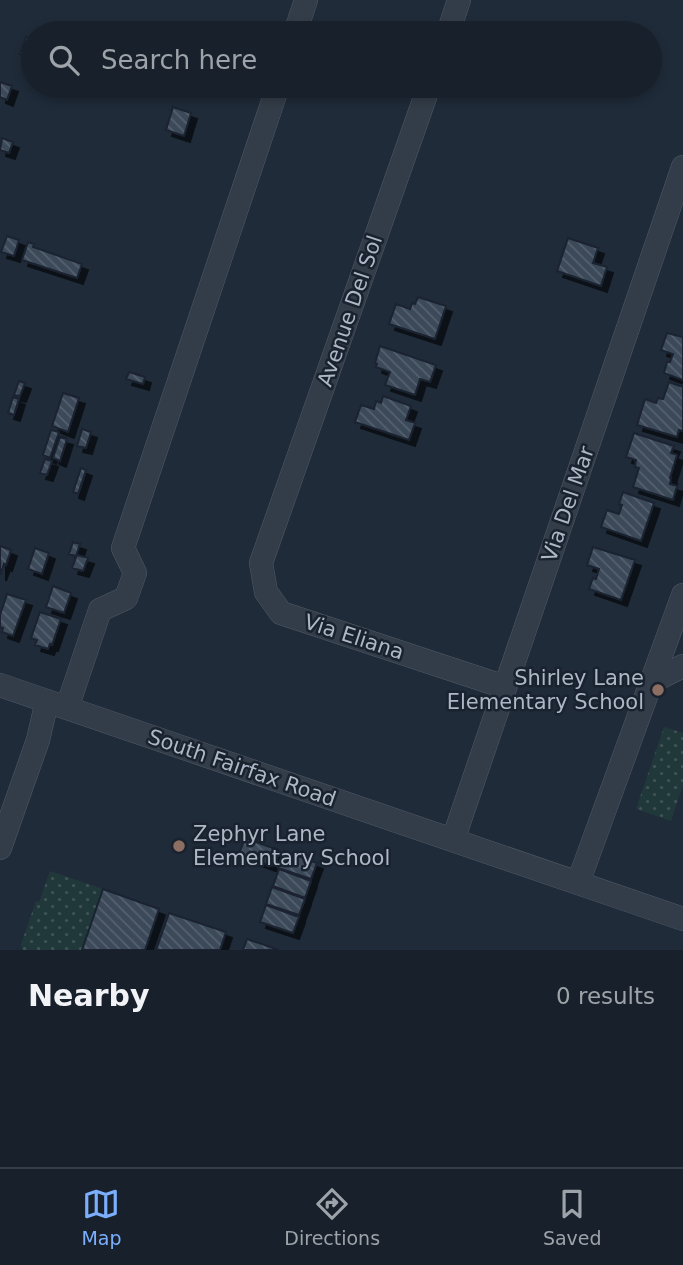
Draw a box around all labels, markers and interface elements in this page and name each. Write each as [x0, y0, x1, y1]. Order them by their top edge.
search box [21, 21, 662, 98]
icon: search [45, 41, 83, 79]
text: Search here [101, 45, 257, 75]
street label: Avenue Del Sol [313, 232, 387, 390]
street label: Via Del Mar [537, 443, 599, 565]
street label: Via Eliana [301, 610, 407, 664]
place label: Shirley Lane Elementary School [447, 666, 644, 714]
marker: Shirley Lane Elementary School [650, 682, 666, 698]
street label: South Fairfax Road [145, 725, 339, 811]
place label: Zephyr Lane Elementary School [193, 822, 390, 870]
marker: Zephyr Lane Elementary School [171, 838, 187, 854]
text: Nearby [28, 978, 150, 1013]
text: 0 results [556, 983, 655, 1009]
tab: Map [81, 1185, 122, 1249]
tab: Directions [284, 1185, 380, 1249]
tab: Saved [543, 1185, 602, 1249]

